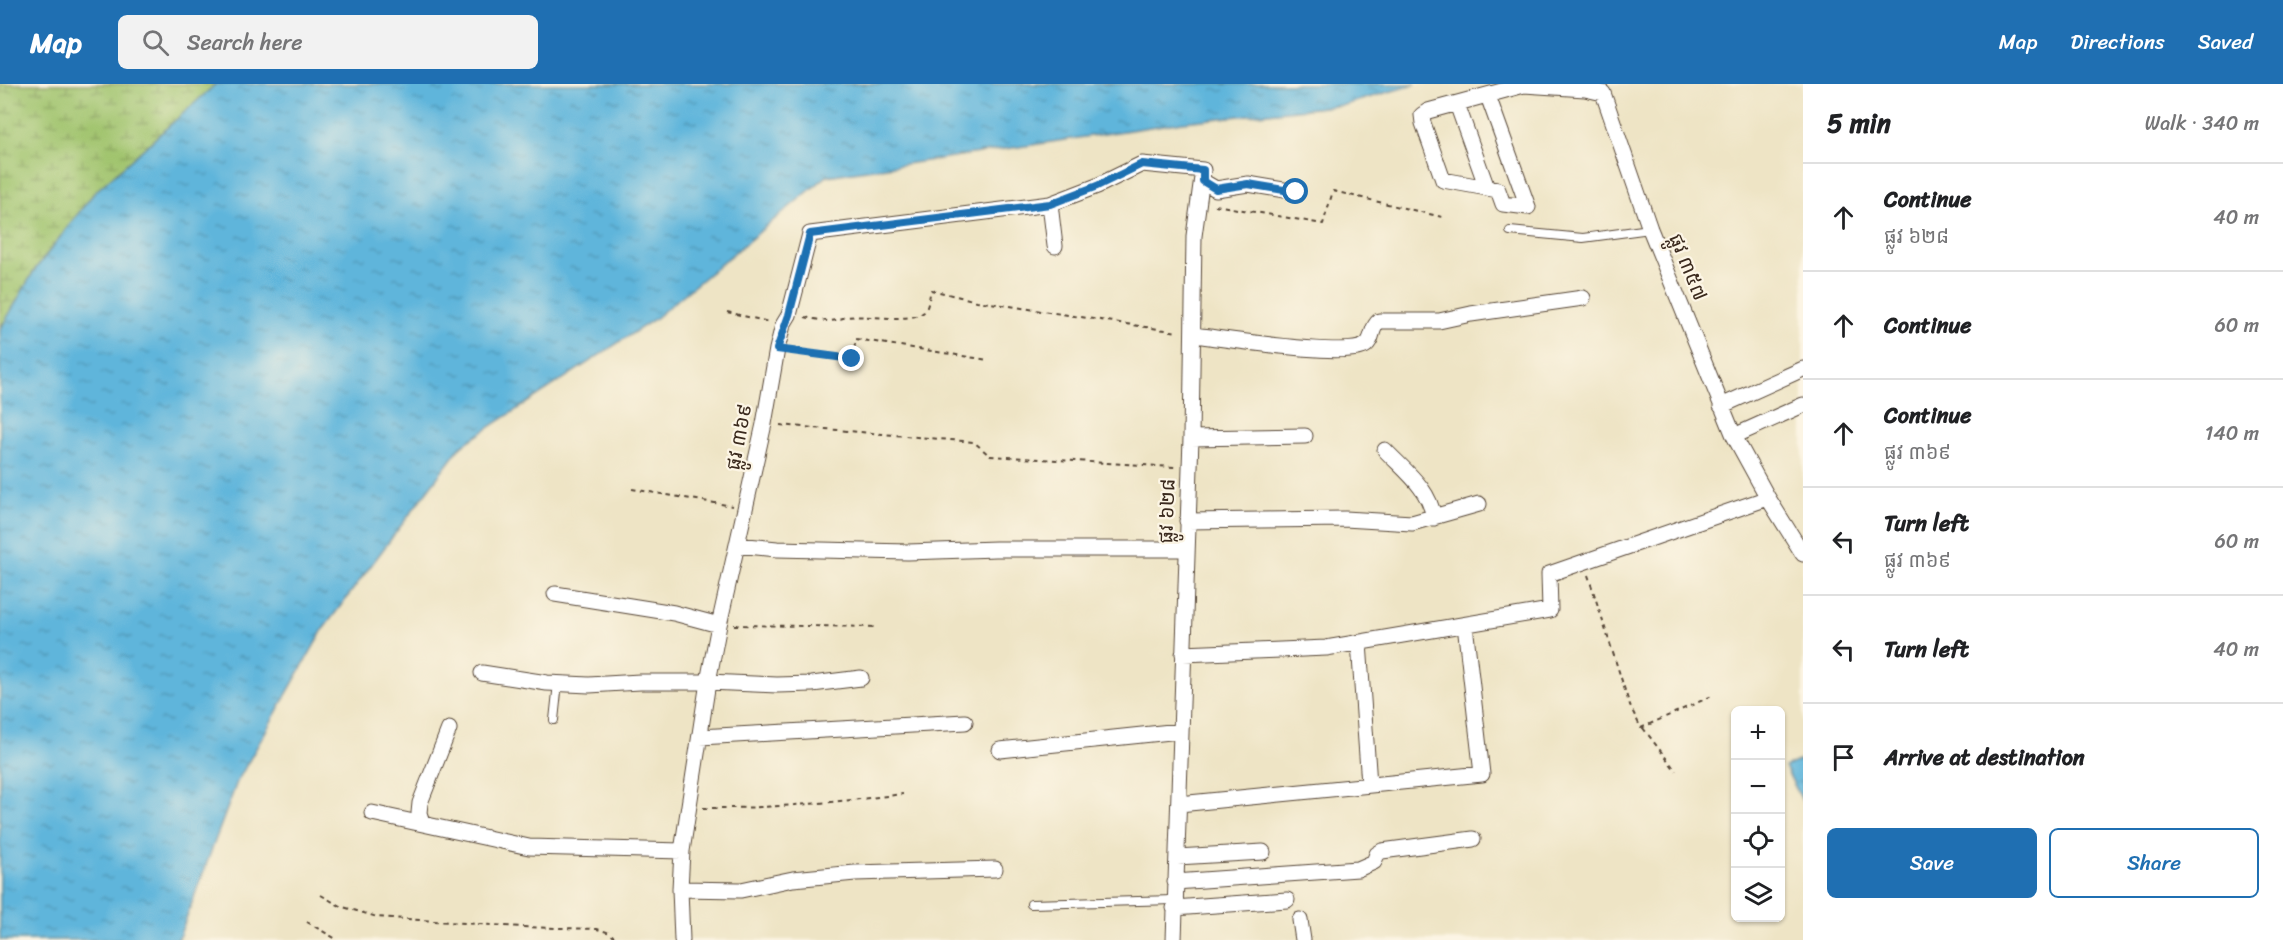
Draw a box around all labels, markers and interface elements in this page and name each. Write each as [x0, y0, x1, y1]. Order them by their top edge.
search box [118, 15, 538, 69]
text: Map [30, 18, 82, 67]
text: Search here [187, 23, 303, 62]
text: Map [1999, 23, 2037, 61]
text: Directions [2070, 23, 2165, 61]
text: Saved [2198, 23, 2253, 61]
icon: search [139, 26, 172, 59]
text: 5 min [1827, 100, 1891, 146]
text: Walk · 340 m [2145, 106, 2259, 141]
route start [1282, 178, 1308, 204]
text: Continue [1884, 180, 1972, 219]
text: 40 m [2213, 200, 2259, 235]
icon: ahead [1827, 201, 1860, 234]
text: ផ្លូវ ៦២៨ [1884, 219, 1949, 254]
street label: ផ្លូវ ៣៥៧ [1658, 228, 1717, 306]
text: Continue [1884, 306, 1972, 345]
text: 60 m [2214, 308, 2259, 343]
icon: ahead [1827, 309, 1860, 342]
route end [838, 345, 864, 371]
text: Continue [1884, 396, 1972, 435]
street label: ផ្លូវ ៣៦៩ [715, 401, 763, 473]
text: 140 m [2205, 416, 2259, 451]
icon: ahead [1827, 417, 1860, 450]
text: ផ្លូវ ៣៦៩ [1884, 435, 1951, 470]
street label: ផ្លូវ ៦២៨ [1148, 478, 1187, 544]
text: Turn left [1884, 504, 1969, 543]
text: 60 m [2214, 524, 2259, 559]
icon: left [1827, 525, 1860, 558]
text: ផ្លូវ ៣៦៩ [1884, 543, 1951, 578]
text: Turn left [1884, 630, 1969, 669]
text: 40 m [2213, 632, 2259, 667]
icon: left [1827, 633, 1860, 666]
map controls [1731, 706, 1785, 922]
button: + [1731, 706, 1785, 760]
text: Arrive at destination [1884, 738, 2085, 777]
icon: arrive [1827, 741, 1860, 774]
button: − [1731, 760, 1785, 814]
button: locate [1731, 814, 1785, 868]
button: Save [1827, 828, 2037, 898]
button: Share [2049, 828, 2259, 898]
button: layers [1731, 868, 1785, 922]

